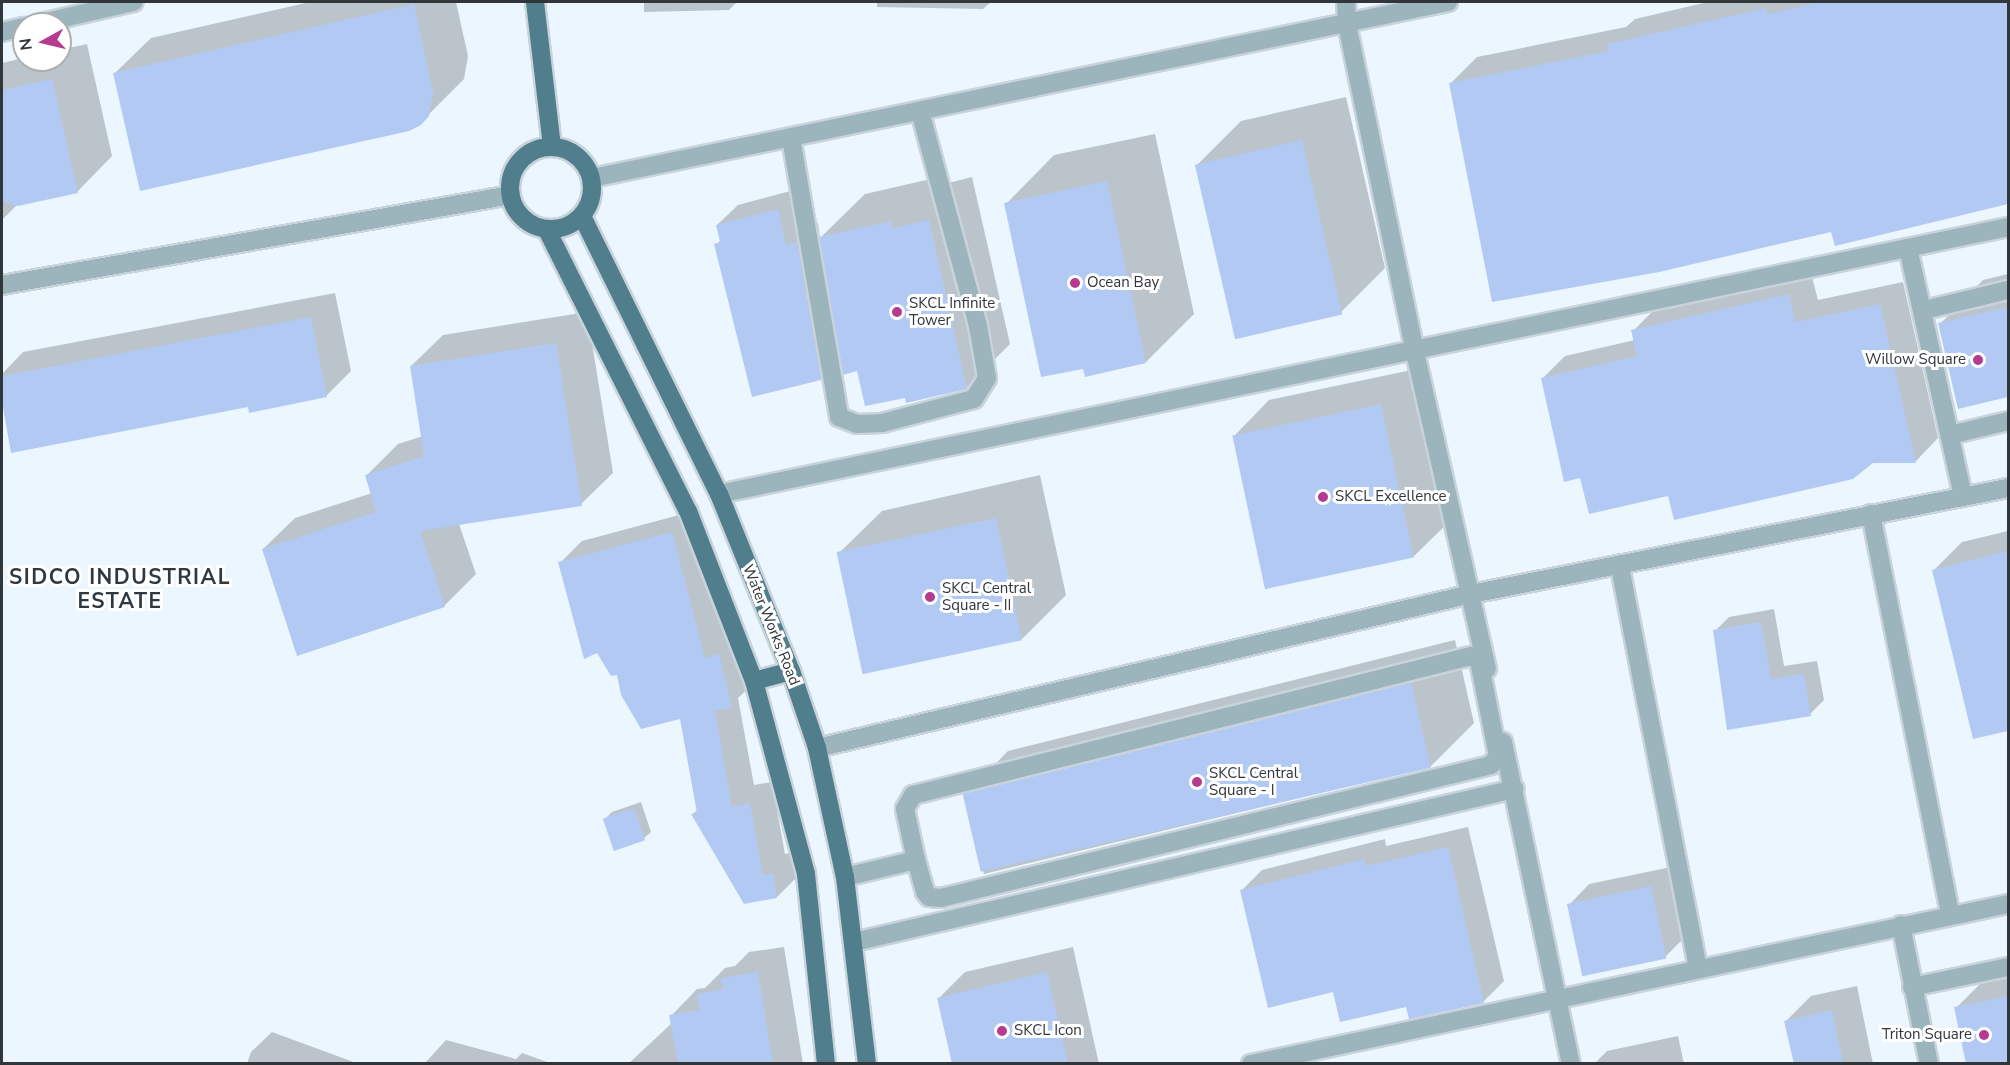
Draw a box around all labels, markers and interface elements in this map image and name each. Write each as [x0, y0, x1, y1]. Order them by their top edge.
north arrow [12, 12, 72, 72]
text: N [14, 37, 38, 52]
place label: Ocean Bay [1087, 274, 1159, 292]
marker: Ocean Bay [1068, 276, 1082, 290]
place label: SKCL Infinite Tower [909, 294, 995, 329]
marker: SKCL Infinite Tower [890, 305, 904, 319]
place label: Willow Square [1865, 351, 1966, 369]
marker: Willow Square [1971, 353, 1985, 367]
place label: SKCL Excellence [1335, 488, 1447, 506]
marker: SKCL Excellence [1316, 490, 1330, 504]
street label: Water Works Road [739, 562, 803, 688]
district label: SIDCO INDUSTRIAL ESTATE [9, 564, 231, 614]
place label: SKCL Central Square - II [942, 579, 1031, 614]
marker: SKCL Central Square - II [923, 590, 937, 604]
place label: SKCL Central Square - I [1209, 764, 1298, 799]
marker: SKCL Central Square - I [1190, 775, 1204, 789]
place label: SKCL Icon [1014, 1022, 1082, 1040]
marker: SKCL Icon [995, 1024, 1009, 1038]
place label: Triton Square [1882, 1026, 1972, 1044]
marker: Triton Square [1977, 1028, 1991, 1042]

